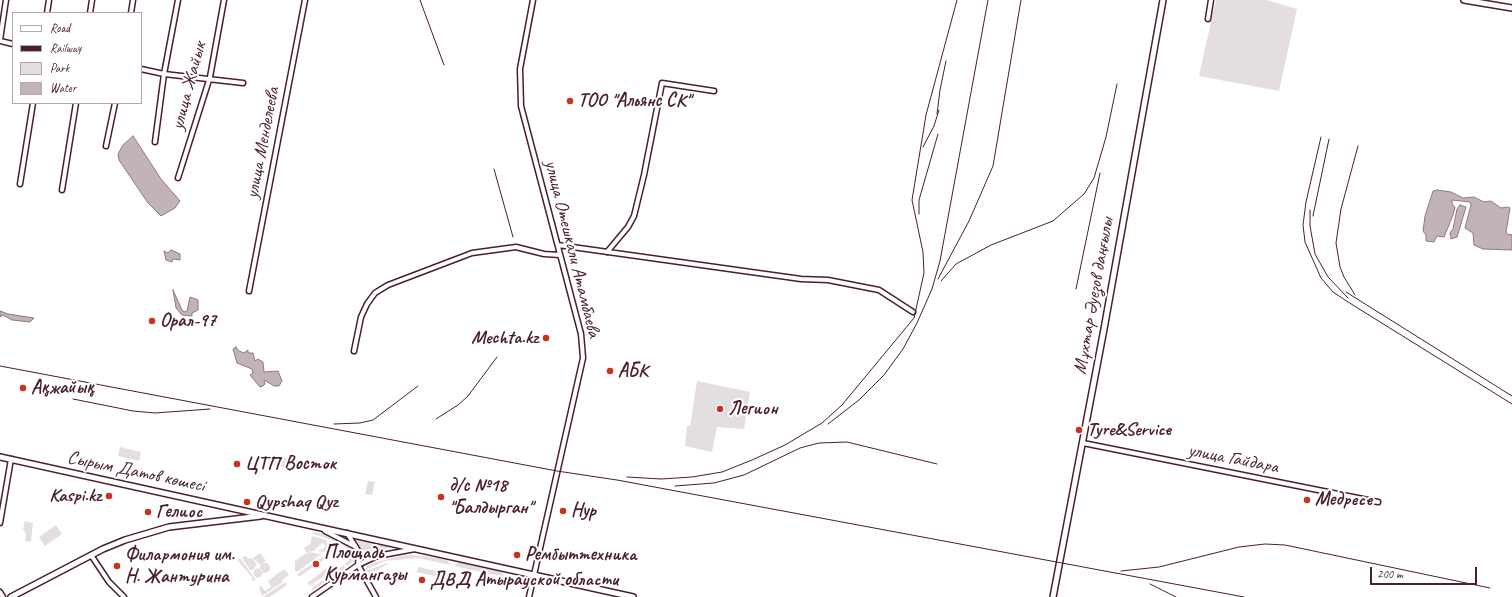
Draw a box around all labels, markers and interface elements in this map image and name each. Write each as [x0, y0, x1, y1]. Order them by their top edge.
legend [12, 12, 142, 104]
text: Road [50, 20, 70, 36]
text: Railway [50, 40, 81, 56]
street label: улица Жайык [166, 40, 212, 132]
text: Park [50, 60, 69, 76]
text: Water [50, 80, 76, 96]
street label: улица Менделеева [241, 85, 285, 201]
place label: ТОО "Альянс СК" [578, 90, 690, 112]
marker: ТОО "Альянс СК" [565, 96, 575, 106]
street label: улица Отешкали Атамбаева [539, 158, 605, 340]
street label: Мұхтар Әуезов даңғылы [1069, 216, 1119, 376]
place label: Орал-97 [160, 310, 216, 332]
marker: Орал-97 [147, 316, 157, 326]
place label: Mechta.kz [471, 327, 538, 349]
marker: Mechta.kz [541, 333, 551, 343]
place label: АБК [618, 360, 648, 382]
marker: АБК [605, 366, 615, 376]
place label: Ақжайық [31, 377, 94, 399]
marker: Ақжайық [18, 383, 28, 393]
place label: Легион [728, 398, 778, 420]
marker: Легион [715, 404, 725, 414]
place label: Tyre&Service [1087, 419, 1171, 441]
marker: Tyre&Service [1074, 425, 1084, 435]
street label: улица Гайдара [1186, 439, 1280, 479]
street label: Сырым Датов көшесі [65, 446, 207, 498]
place label: ЦТП Восток [245, 453, 336, 475]
marker: ЦТП Восток [232, 459, 242, 469]
place label: д/с №18 "Балдырган" [449, 475, 532, 519]
place label: Kaspi.kz [49, 485, 101, 507]
place label: Медресе [1315, 489, 1372, 511]
marker: Kaspi.kz [104, 491, 114, 501]
place label: Qypshaq Qyz [255, 491, 338, 513]
marker: д/с №18 "Балдырган" [436, 492, 446, 502]
marker: Медресе [1302, 495, 1312, 505]
marker: Qypshaq Qyz [242, 497, 252, 507]
place label: Нур [571, 500, 596, 522]
place label: Гелиос [156, 501, 202, 523]
marker: Нур [558, 506, 568, 516]
marker: Гелиос [143, 507, 153, 517]
place label: Площадь Курмангазы [324, 542, 407, 586]
place label: Филармония им. Н. Жантурина [125, 544, 235, 588]
place label: Рембыттехника [525, 544, 636, 566]
marker: Рембыттехника [512, 550, 522, 560]
marker: Площадь Курмангазы [311, 559, 321, 569]
scale bar [1372, 559, 1479, 585]
marker: Филармония им. Н. Жантурина [112, 561, 122, 571]
text: 200 m [1377, 566, 1403, 582]
place label: ДВД Атырауской области [430, 569, 618, 591]
marker: ДВД Атырауской области [417, 575, 427, 585]

